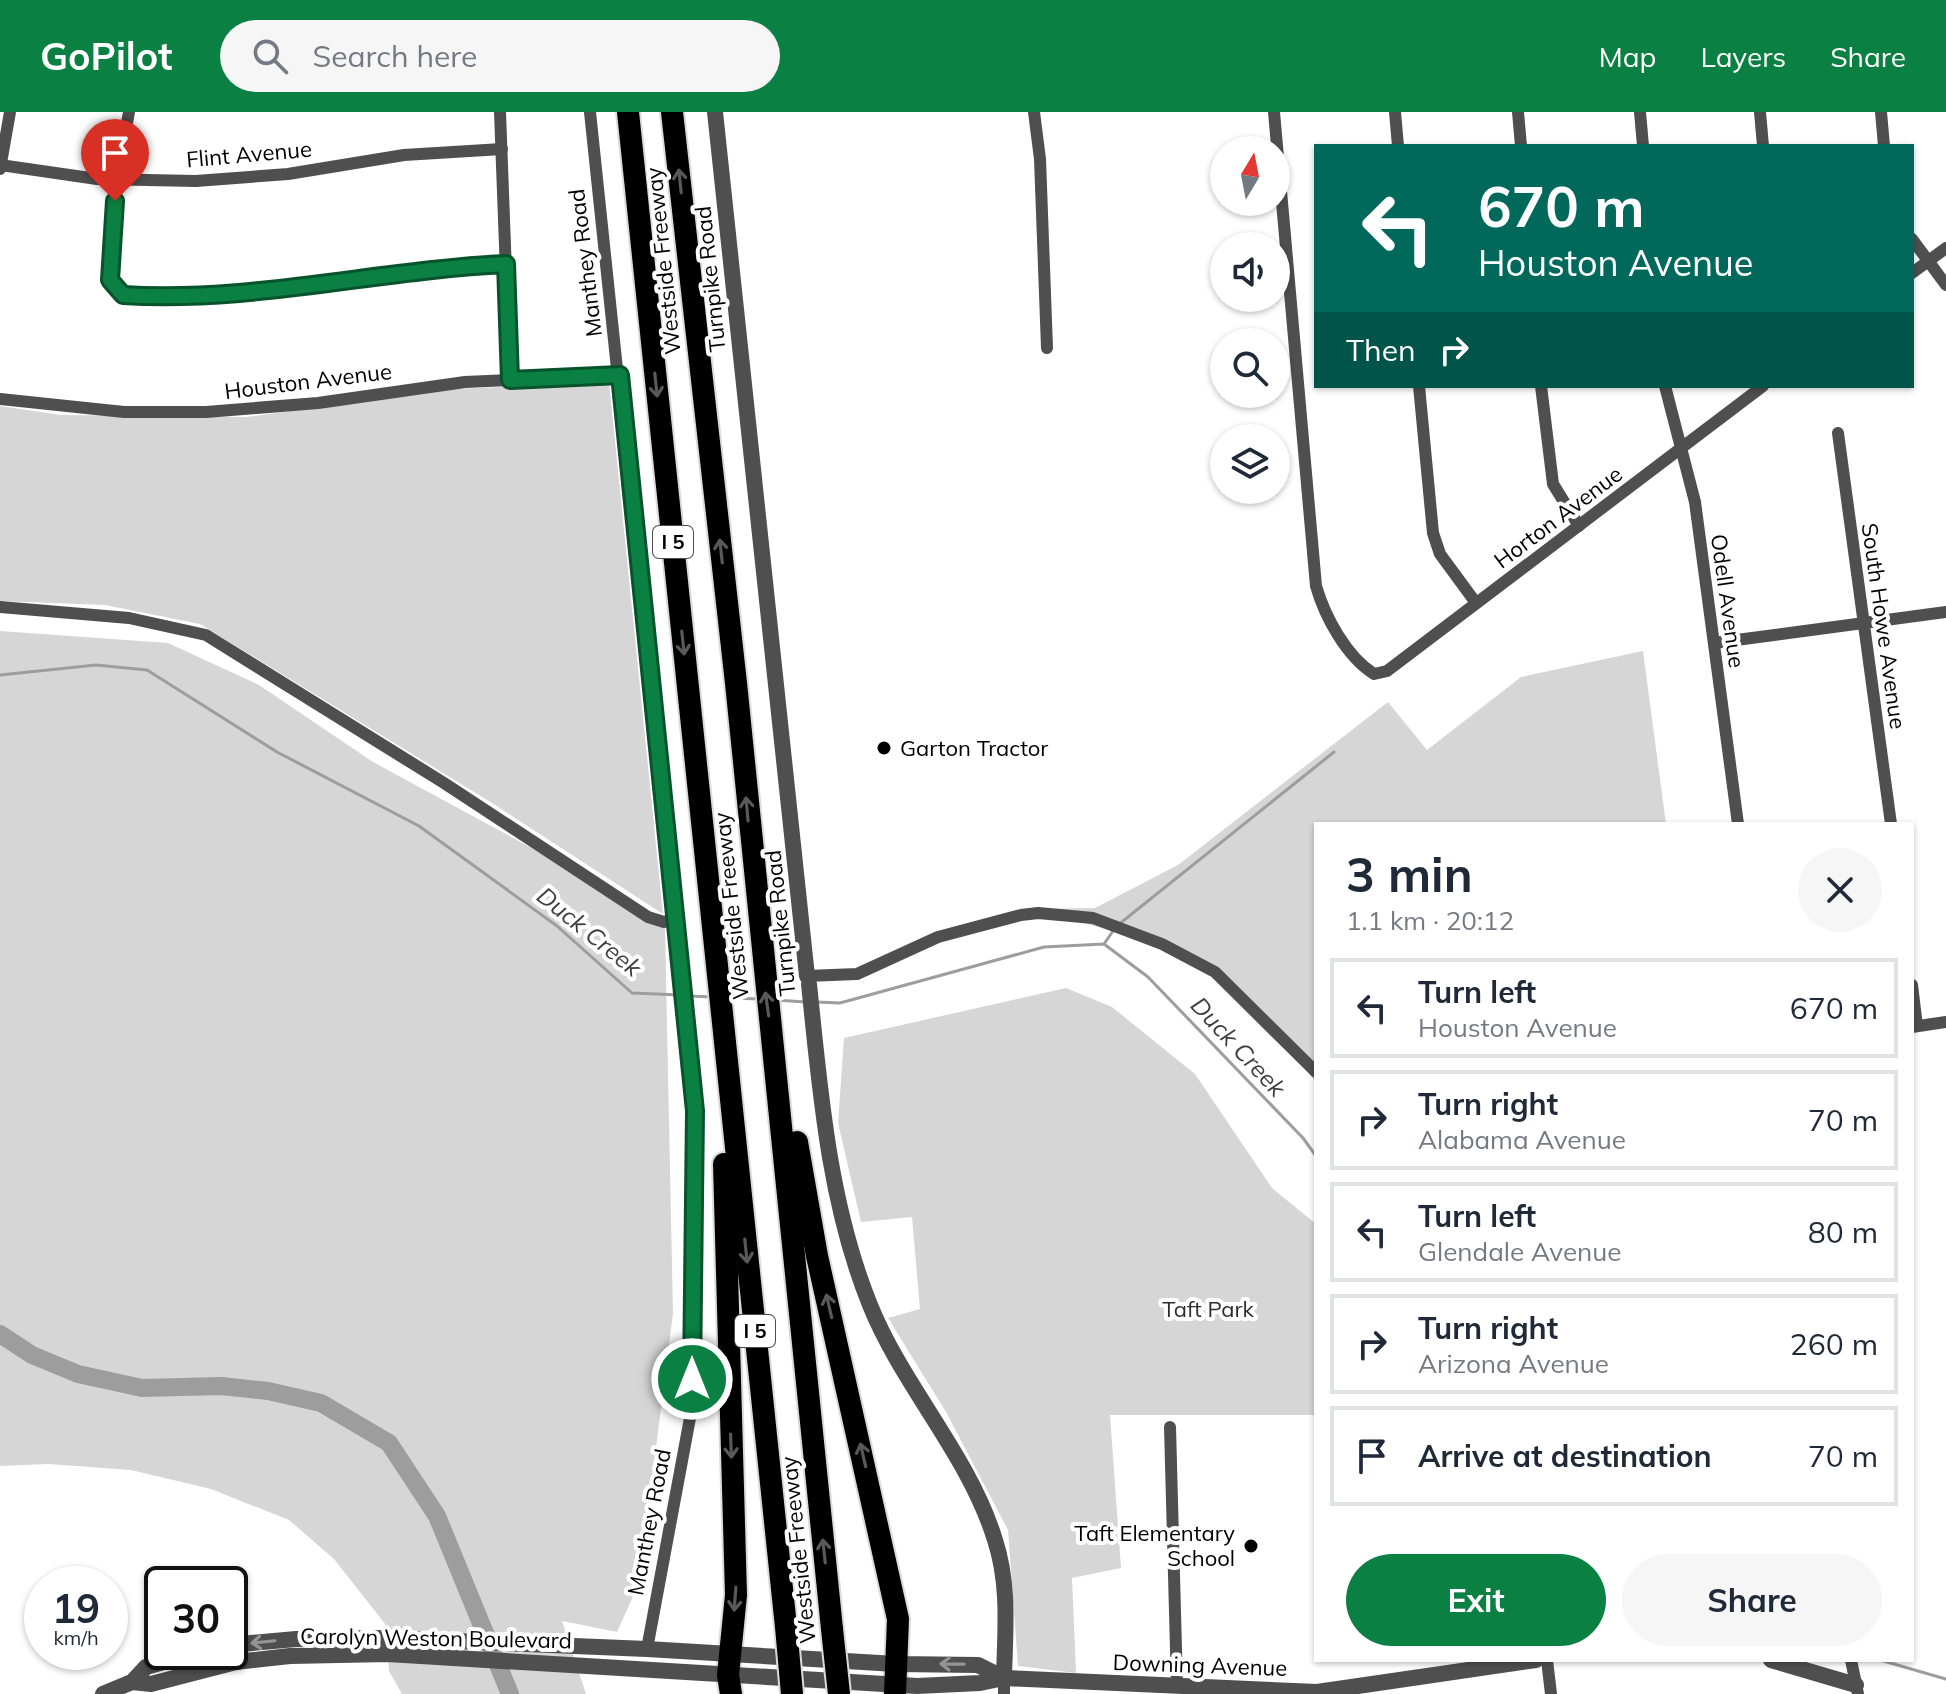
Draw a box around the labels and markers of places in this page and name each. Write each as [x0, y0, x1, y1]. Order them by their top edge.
pin [81, 119, 149, 201]
place label: Garton Tractor [900, 734, 1048, 762]
marker: Garton Tractor [875, 739, 893, 757]
place label: Taft Elementary School [1074, 1519, 1235, 1572]
marker: Taft Elementary School [1242, 1537, 1260, 1555]

